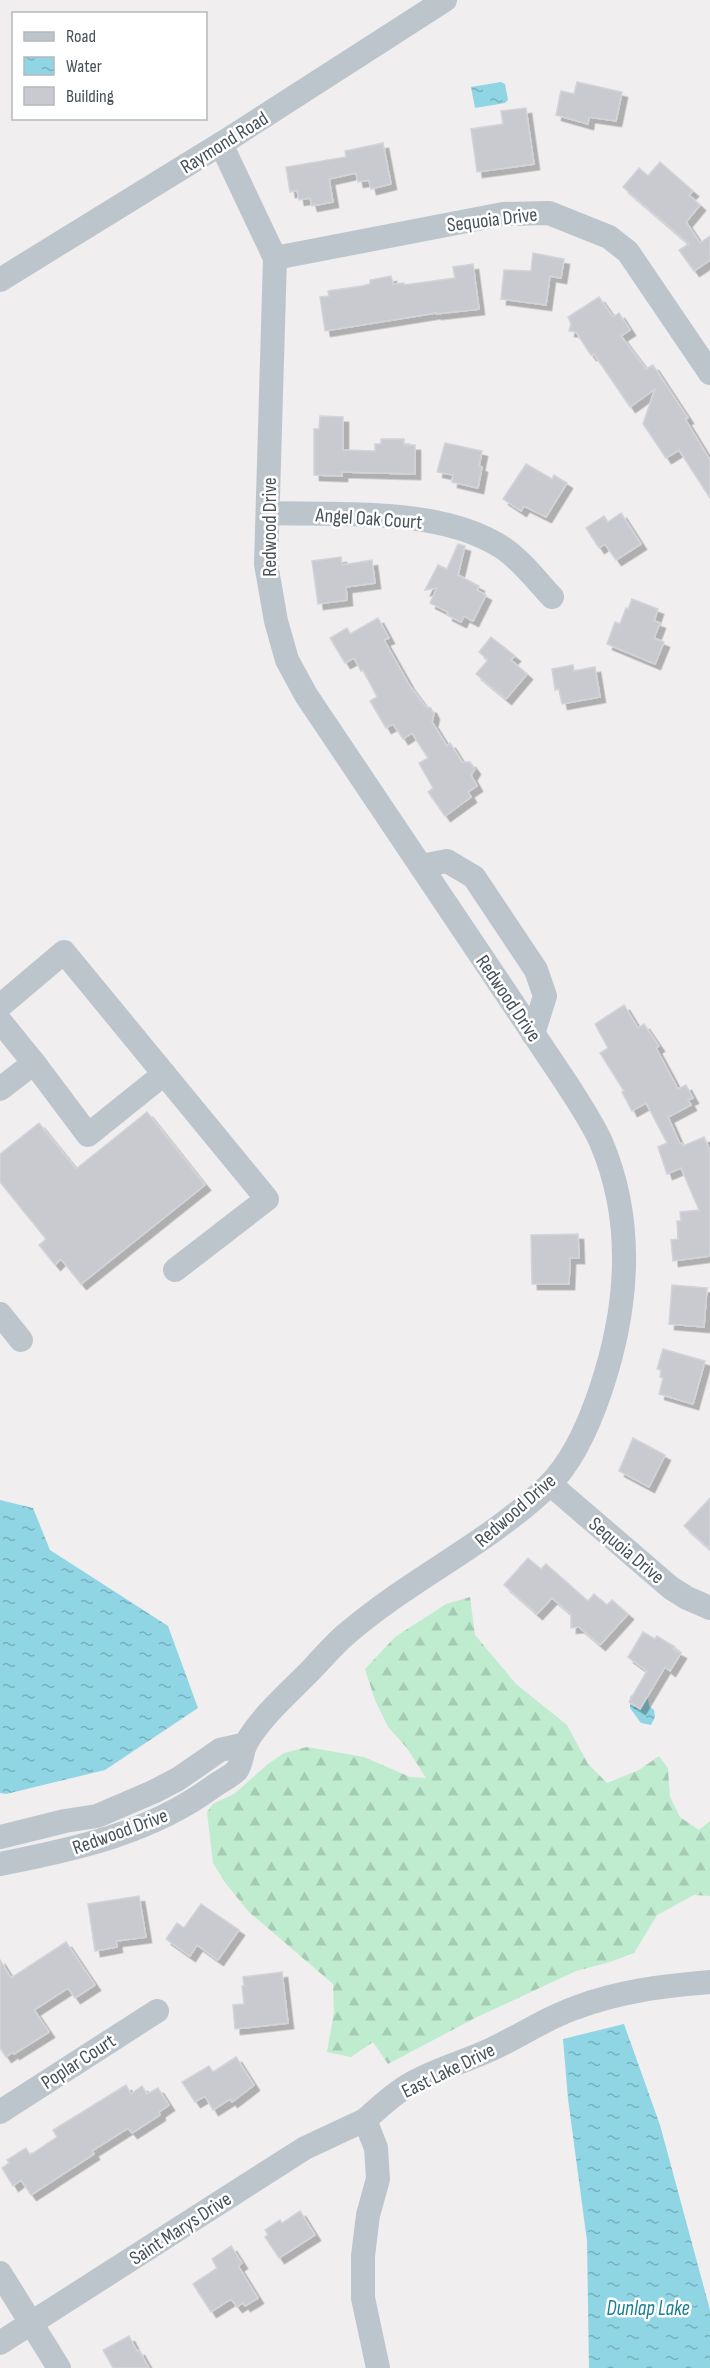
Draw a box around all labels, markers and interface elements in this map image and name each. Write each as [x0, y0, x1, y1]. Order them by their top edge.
legend [12, 12, 207, 120]
text: Road [66, 26, 96, 47]
text: Water [66, 56, 102, 77]
text: Building [66, 86, 114, 107]
street label: Raymond Road [176, 106, 273, 179]
street label: Sequoia Drive [445, 203, 539, 237]
street label: Redwood Drive [258, 477, 282, 577]
street label: Angel Oak Court [314, 503, 423, 535]
street label: Redwood Drive [470, 951, 546, 1047]
street label: Redwood Drive [470, 1469, 561, 1552]
street label: Sequoia Drive [584, 1512, 669, 1589]
street label: Redwood Drive [69, 1804, 171, 1860]
street label: Poplar Court [37, 2029, 120, 2095]
street label: East Lake Drive [398, 2038, 499, 2104]
street label: Saint Marys Drive [125, 2187, 236, 2271]
water label: Dunlap Lake [606, 2296, 690, 2321]

